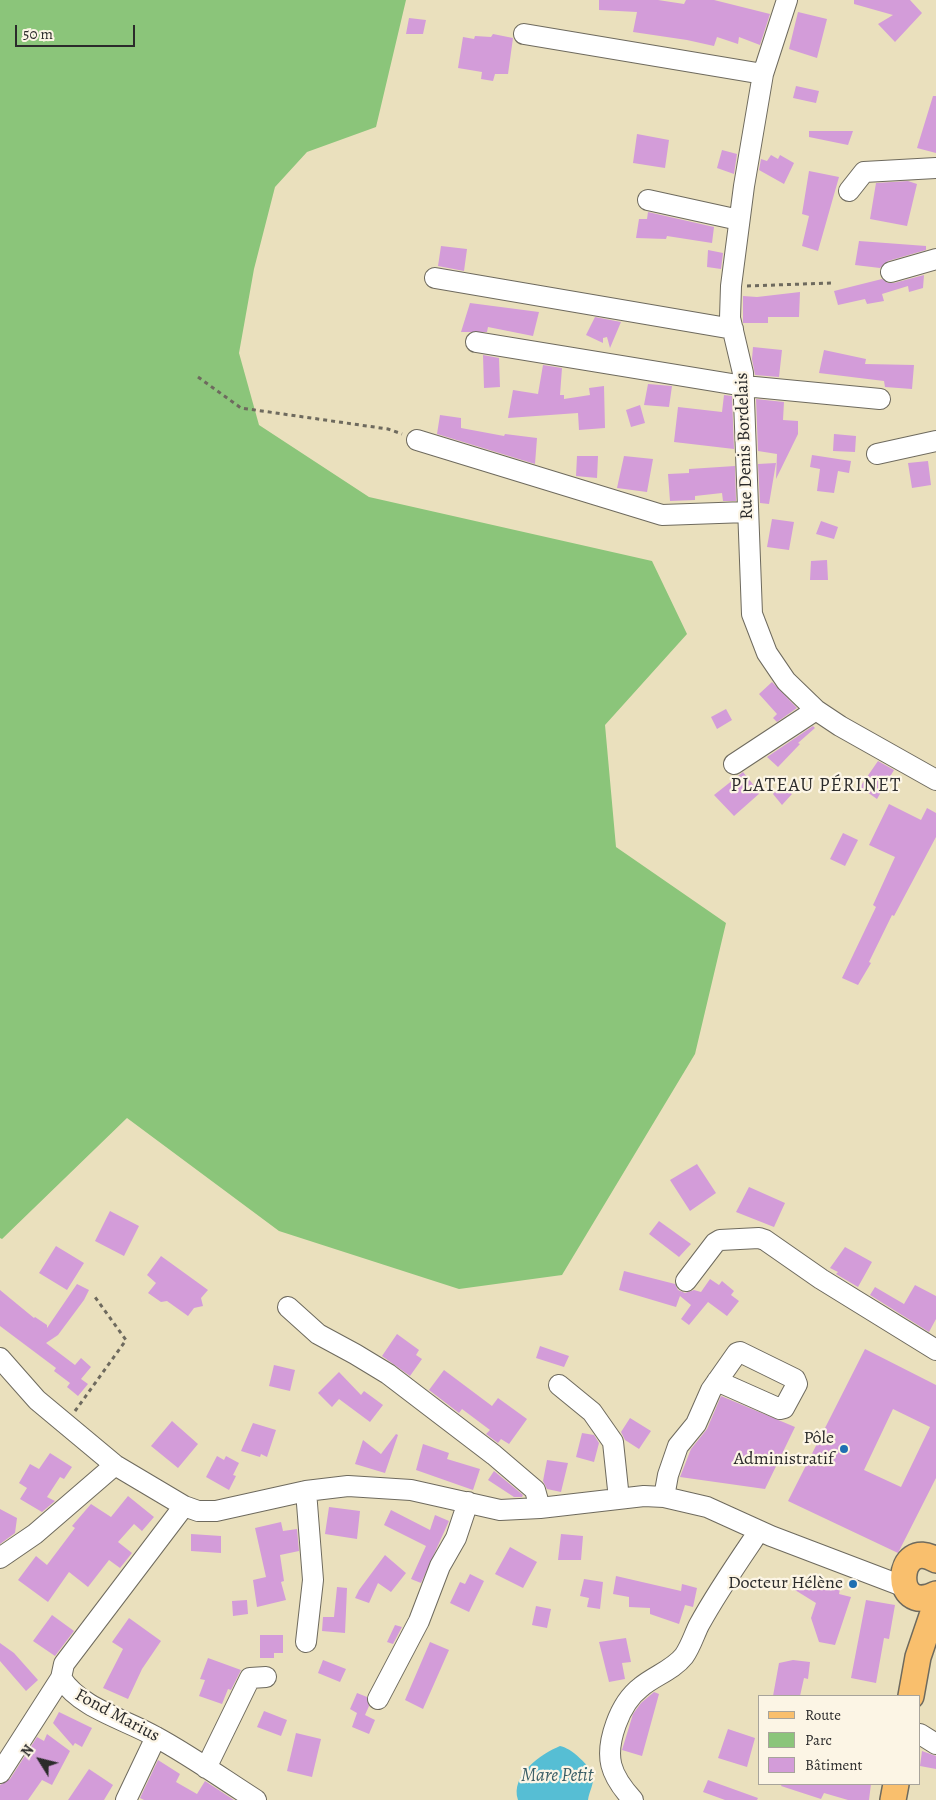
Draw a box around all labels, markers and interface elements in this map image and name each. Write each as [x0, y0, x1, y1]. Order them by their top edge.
scale bar [18, 15, 138, 47]
text: 50 m [23, 24, 53, 44]
street label: Rue Denis Bordelais [732, 372, 758, 520]
district label: PLATEAU PÉRINET [729, 775, 903, 797]
place label: Pôle Administratif [734, 1428, 834, 1470]
marker: Pôle Administratif [838, 1443, 850, 1455]
place label: Docteur Hélène [728, 1573, 843, 1595]
marker: Docteur Hélène [847, 1578, 859, 1590]
street label: Fond Marius [71, 1685, 163, 1747]
legend [758, 1695, 921, 1785]
text: Route [805, 1705, 841, 1725]
text: Parc [805, 1730, 832, 1750]
north arrow [15, 1735, 65, 1785]
text: N [17, 1741, 38, 1761]
text: Bâtiment [805, 1755, 863, 1775]
water label: Mare Petit [521, 1765, 593, 1787]

